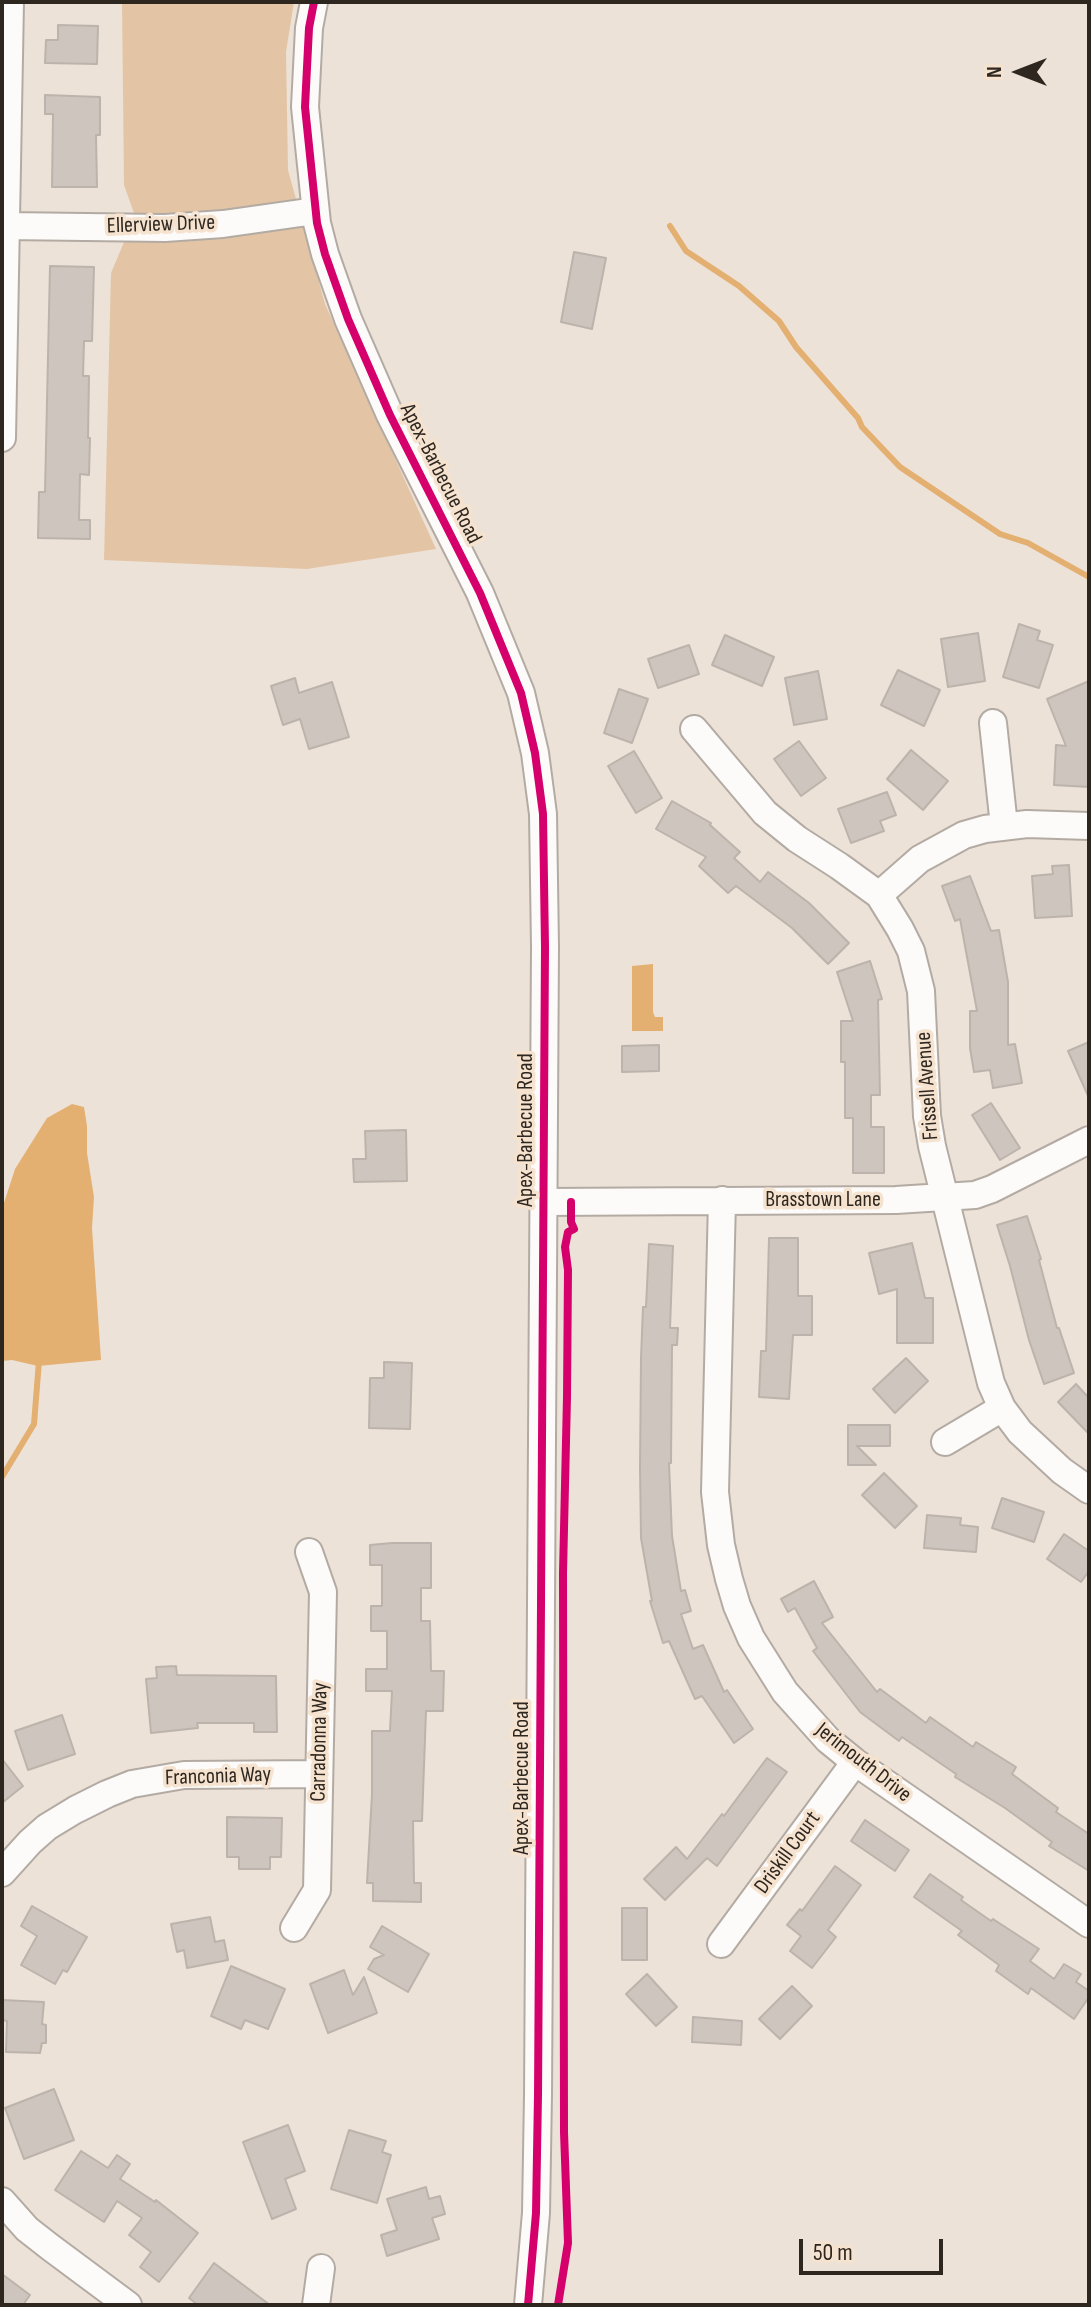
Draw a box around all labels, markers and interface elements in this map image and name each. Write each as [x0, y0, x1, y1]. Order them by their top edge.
north arrow [979, 32, 1059, 112]
text: N [981, 66, 1008, 78]
street label: Ellerview Drive [106, 210, 216, 240]
street label: Apex-Barbecue Road [393, 400, 487, 548]
street label: Frissell Avenue [911, 1031, 945, 1141]
street label: Apex-Barbecue Road [513, 1053, 539, 1207]
street label: Brasstown Lane [765, 1187, 881, 1213]
street label: Carradonna Way [306, 1682, 334, 1802]
street label: Apex-Barbecue Road [509, 1701, 535, 1855]
street label: Jerimouth Drive [810, 1717, 916, 1809]
street label: Franconia Way [165, 1762, 271, 1792]
street label: Driskill Court [749, 1807, 827, 1899]
scale bar [803, 2223, 947, 2273]
text: 50 m [813, 2238, 853, 2267]

